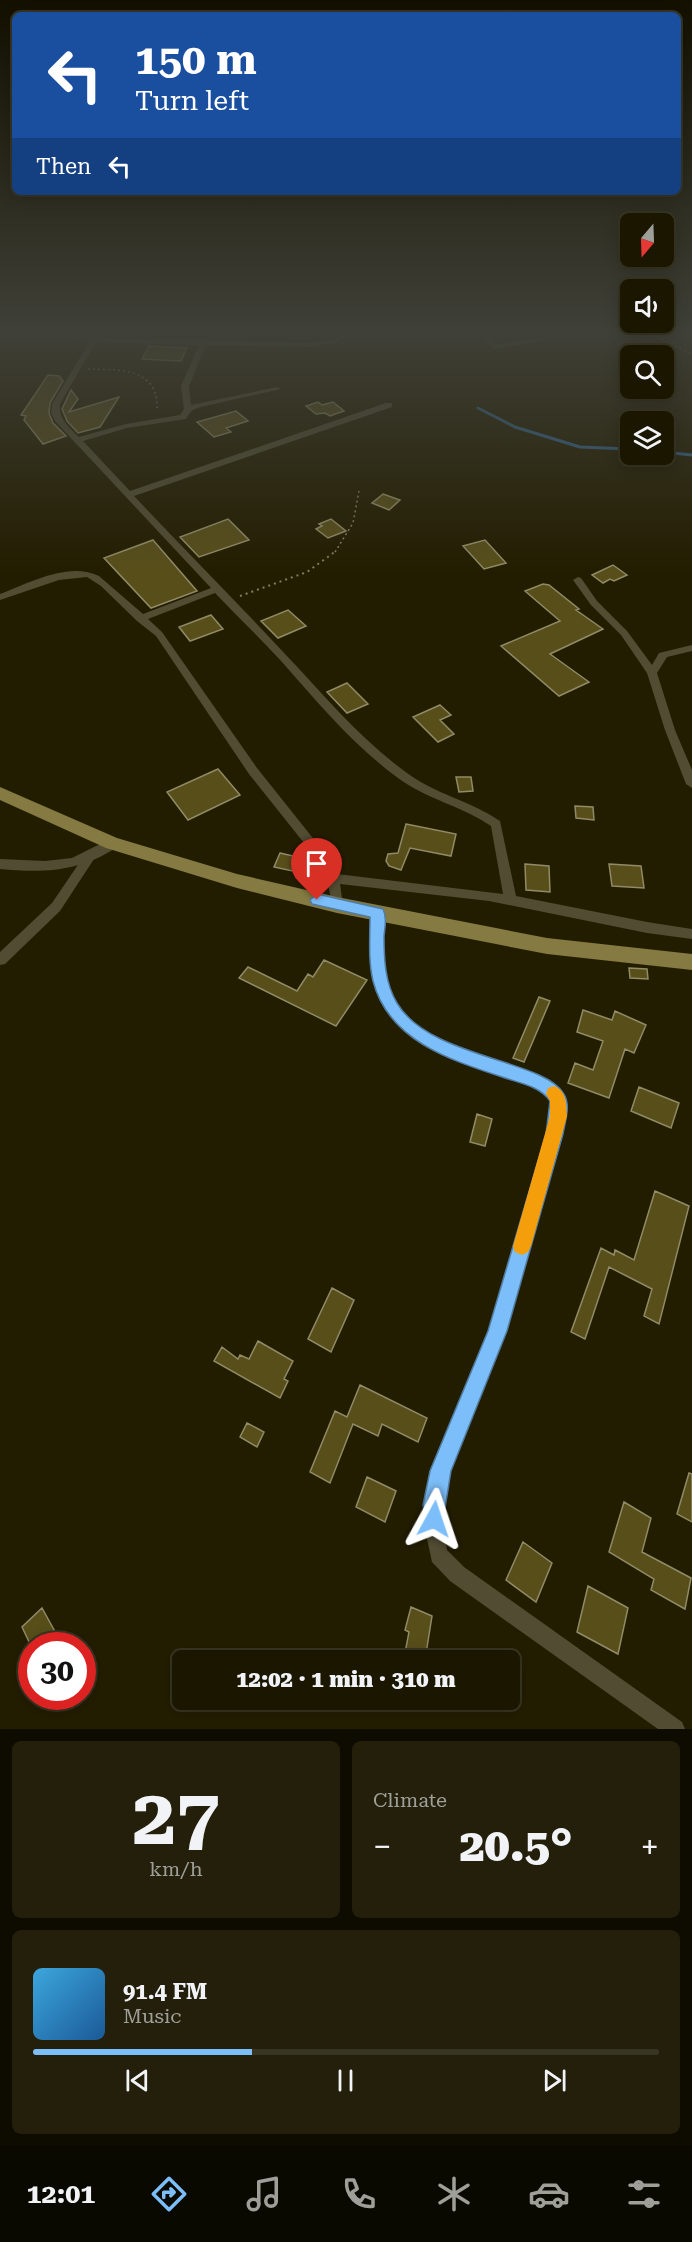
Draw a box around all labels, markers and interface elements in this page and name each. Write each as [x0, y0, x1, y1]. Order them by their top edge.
text: 150 m [135, 35, 257, 84]
icon: left [36, 36, 114, 114]
text: Turn left [135, 85, 249, 117]
icon: left [103, 150, 136, 183]
text: Then [36, 154, 91, 179]
north arrow [620, 213, 674, 267]
map controls [620, 213, 674, 465]
button: sound [620, 279, 674, 333]
button: search [620, 345, 674, 399]
button: layers [620, 411, 674, 465]
pin [291, 838, 342, 900]
icon: arrive [300, 847, 333, 880]
position arrow [402, 1487, 466, 1551]
speed limit sign: 30 [18, 1632, 96, 1710]
text: 12:02 · 1 min · 310 m [236, 1667, 456, 1692]
text: 27 [132, 1772, 220, 1863]
text: Climate [373, 1788, 447, 1812]
text: 20.5° [459, 1819, 573, 1872]
text: − [373, 1827, 391, 1866]
text: + [641, 1827, 659, 1866]
text: km/h [149, 1857, 203, 1881]
text: 91.4 FM [123, 1979, 207, 2004]
text: Music [123, 2004, 182, 2028]
icon: previous [121, 2064, 154, 2097]
icon: pause [329, 2064, 362, 2097]
icon: next [538, 2064, 571, 2097]
icon: directions [148, 2173, 190, 2215]
icon: music [243, 2173, 285, 2215]
icon: phone [338, 2173, 380, 2215]
icon: climate [433, 2173, 475, 2215]
icon: car [528, 2173, 570, 2215]
icon: filters [623, 2173, 665, 2215]
text: 12:01 [27, 2178, 95, 2210]

